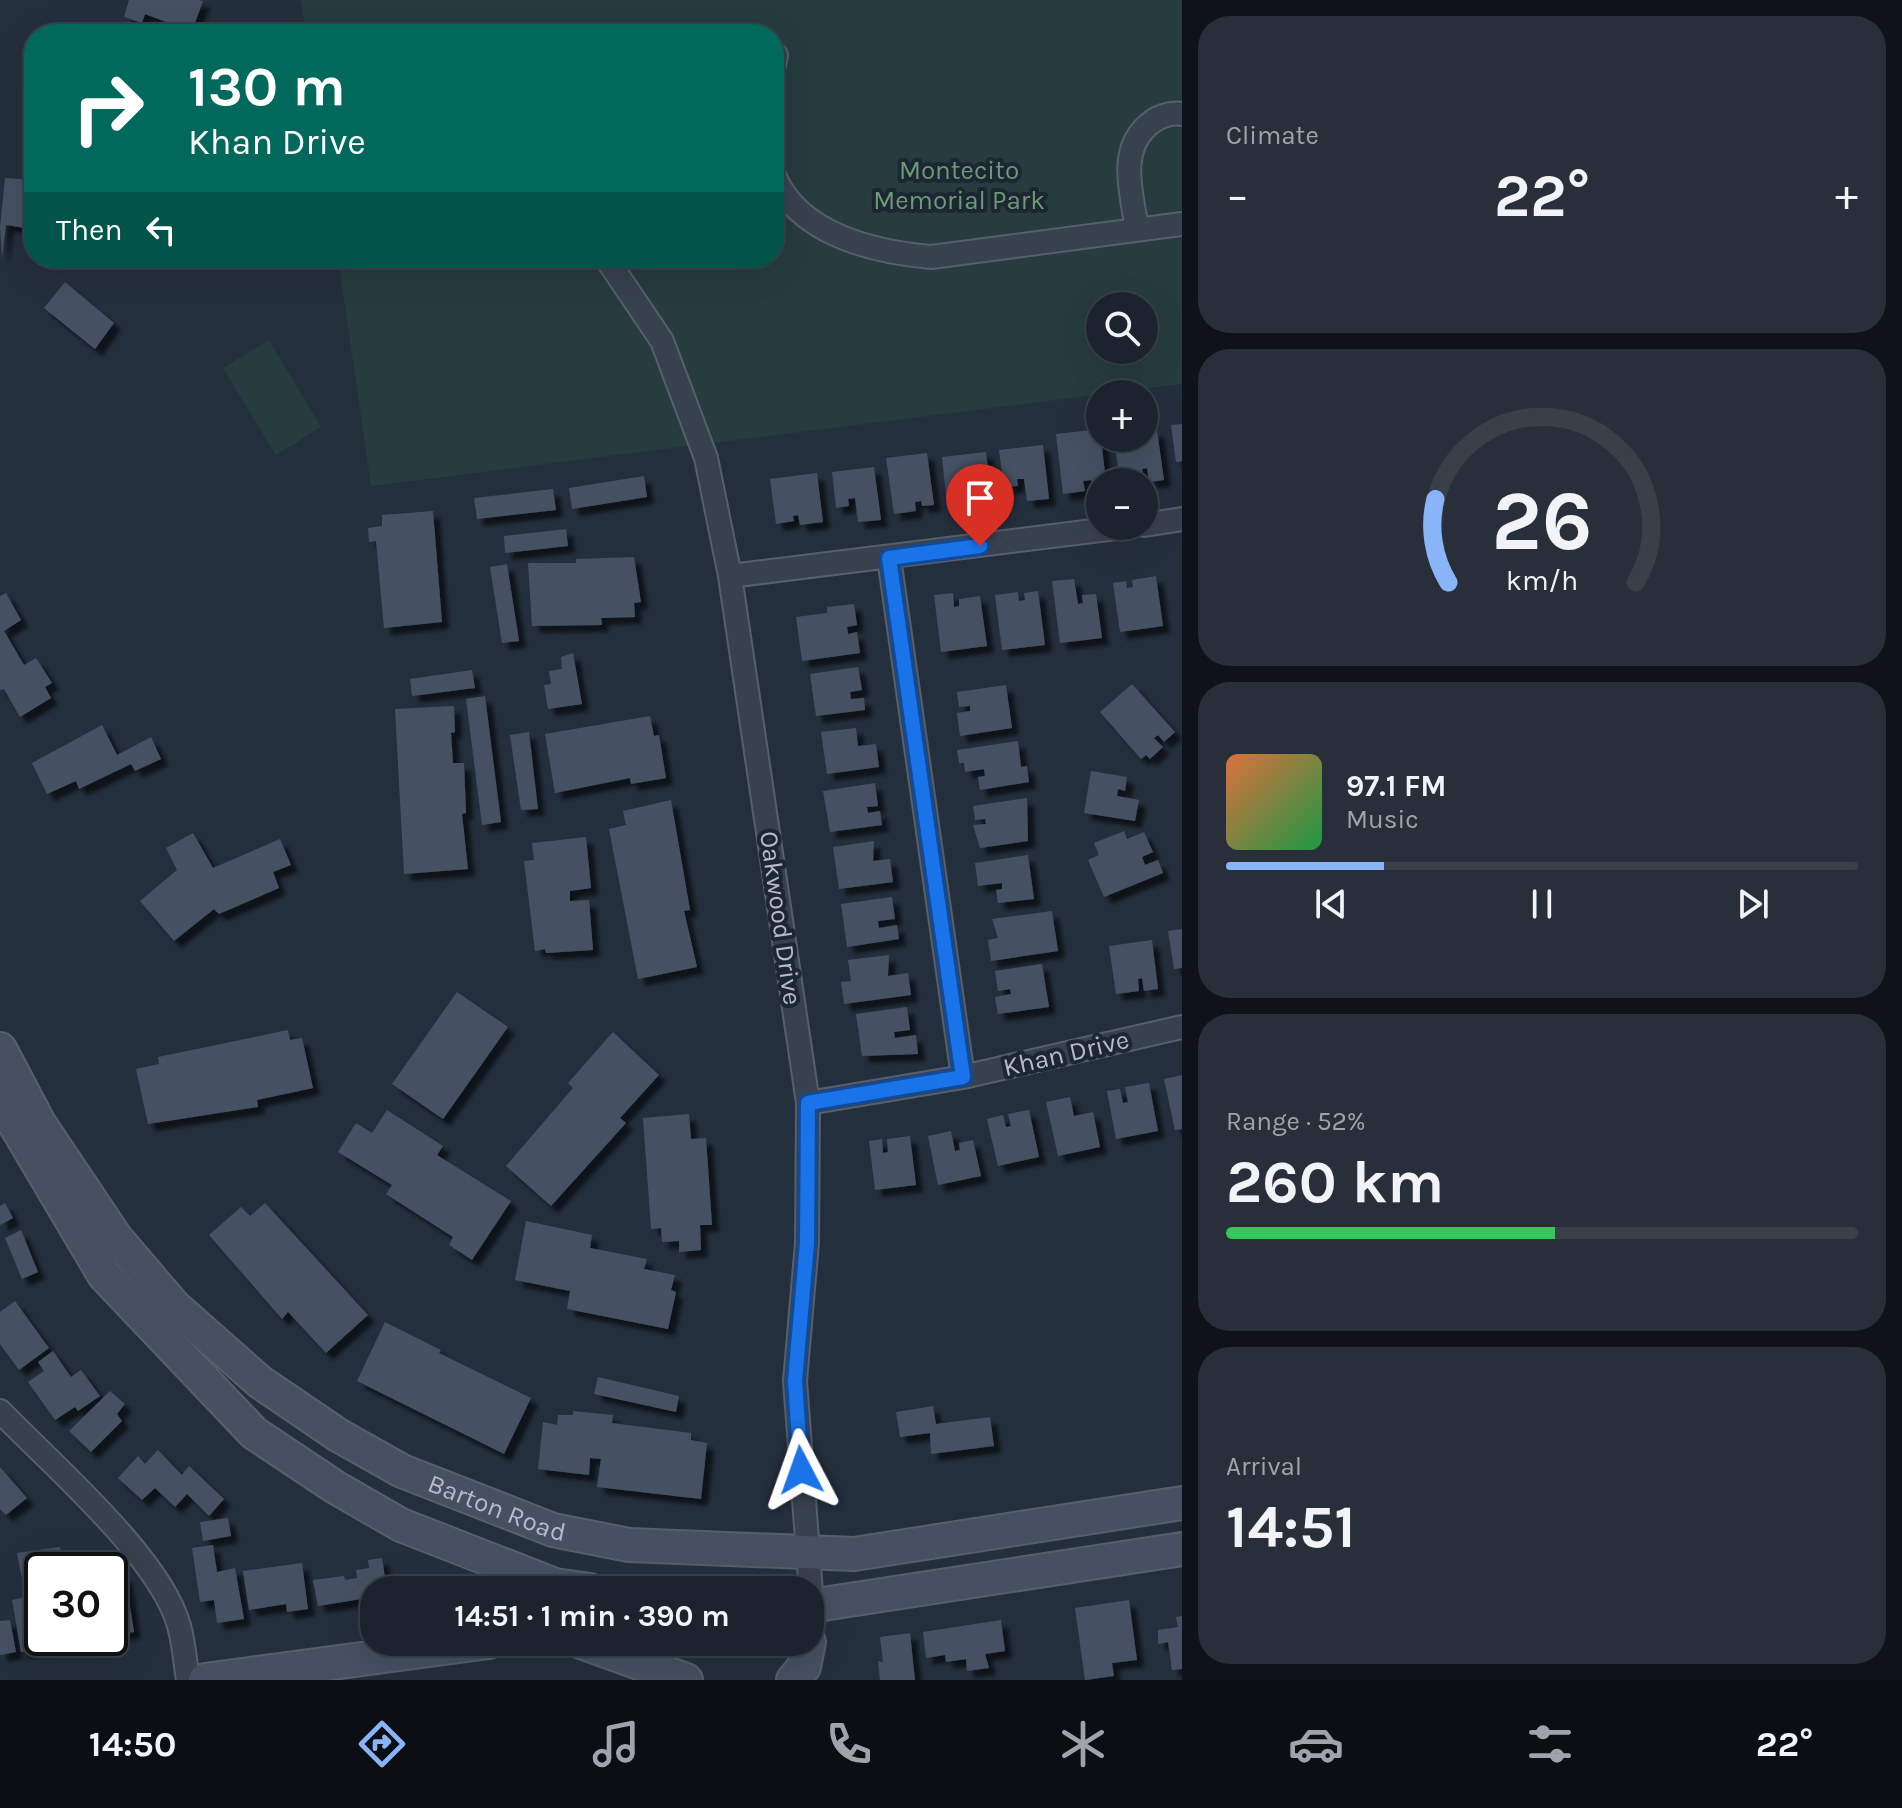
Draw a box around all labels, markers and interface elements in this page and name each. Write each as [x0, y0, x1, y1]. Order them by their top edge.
text: 130 m [188, 54, 346, 119]
icon: right [56, 56, 160, 160]
text: Climate [1226, 120, 1319, 151]
text: Khan Drive [188, 121, 366, 163]
park label: Montecito Memorial Park [873, 155, 1045, 216]
text: 22° [1494, 161, 1590, 231]
text: − [1226, 170, 1249, 221]
text: + [1835, 170, 1858, 221]
icon: left [139, 208, 183, 252]
text: Then [56, 212, 123, 248]
map controls [1086, 292, 1158, 540]
button: search [1086, 292, 1158, 364]
button: + [1086, 380, 1158, 452]
pin [946, 464, 1014, 546]
button: − [1086, 468, 1158, 540]
text: 26 [1492, 473, 1592, 570]
icon: arrive [958, 476, 1002, 520]
text: km/h [1506, 564, 1578, 597]
text: 97.1 FM [1346, 768, 1447, 804]
text: Music [1346, 804, 1419, 835]
street label: Oakwood Drive [753, 829, 808, 1007]
icon: previous [1309, 882, 1353, 926]
icon: pause [1520, 882, 1564, 926]
icon: next [1731, 882, 1775, 926]
street label: Khan Drive [1000, 1024, 1132, 1083]
text: Range · 52% [1226, 1106, 1366, 1137]
text: 260 km [1226, 1147, 1444, 1217]
position arrow [759, 1428, 843, 1512]
text: Arrival [1226, 1451, 1302, 1482]
street label: Barton Road [423, 1468, 568, 1548]
text: 14:51 [1226, 1492, 1356, 1562]
speed limit sign: 30 [24, 1552, 128, 1656]
text: 14:51 · 1 min · 390 m [454, 1598, 730, 1634]
icon: directions [354, 1716, 410, 1772]
icon: music [588, 1716, 644, 1772]
icon: phone [821, 1716, 877, 1772]
icon: climate [1055, 1716, 1111, 1772]
icon: car [1288, 1716, 1344, 1772]
icon: filters [1522, 1716, 1578, 1772]
text: 14:50 [89, 1723, 176, 1765]
text: 22° [1756, 1723, 1813, 1765]

